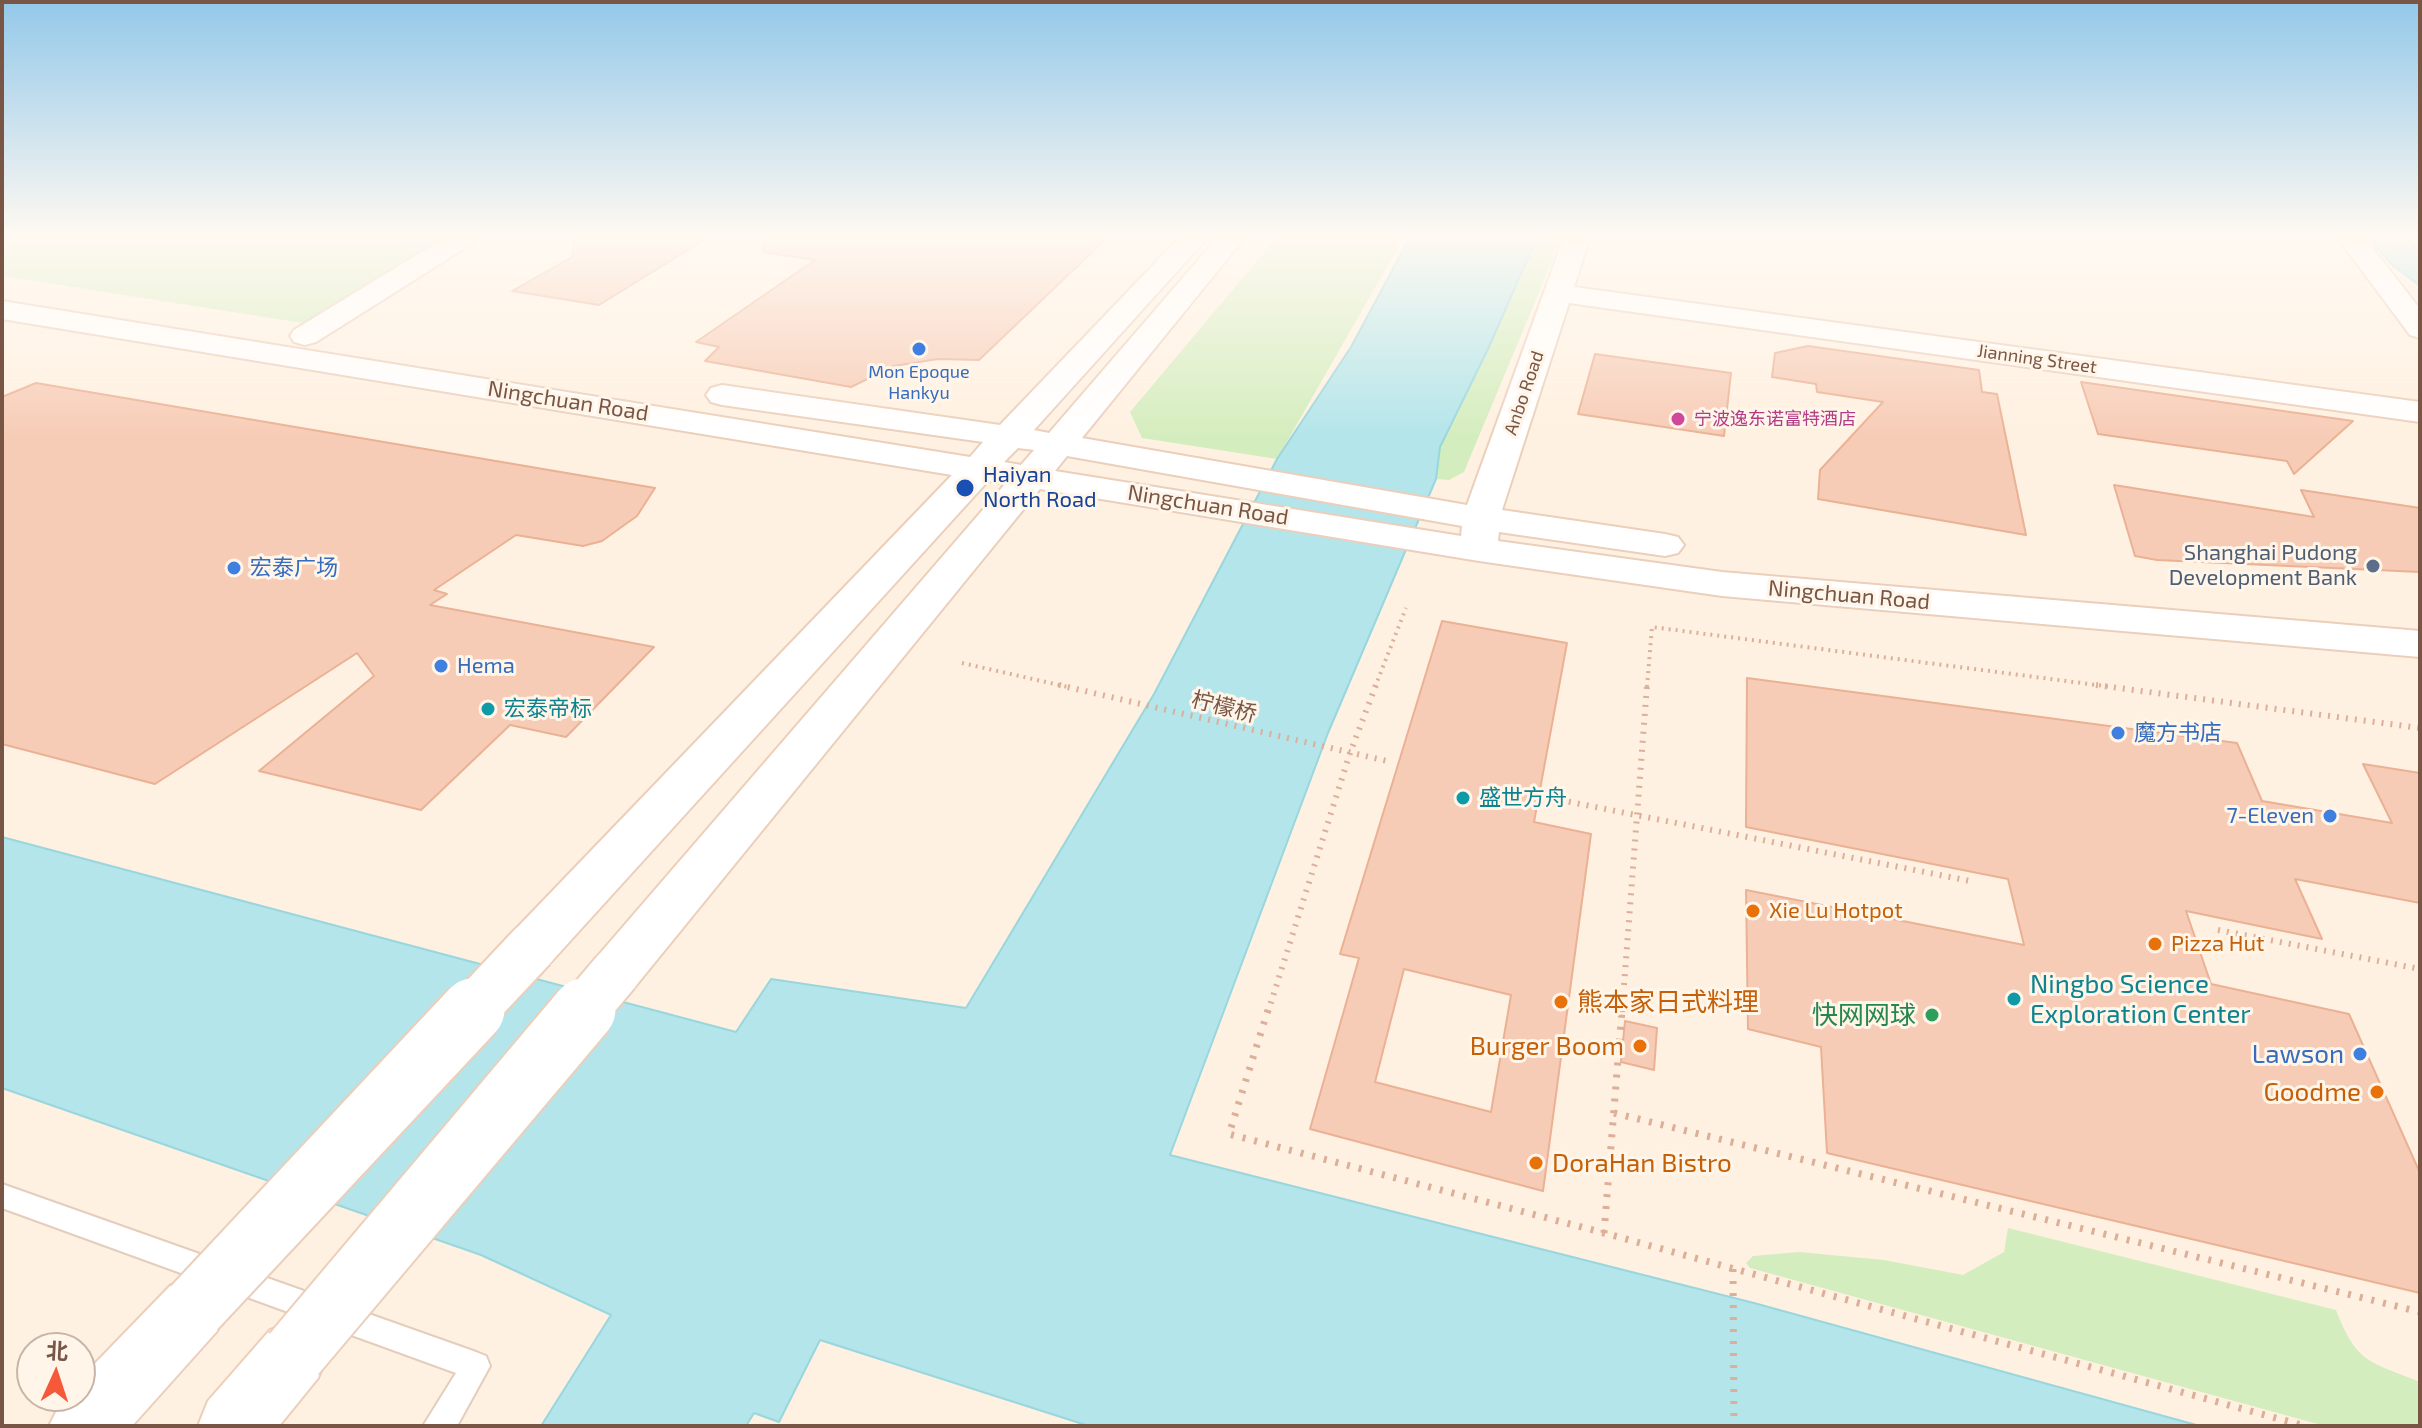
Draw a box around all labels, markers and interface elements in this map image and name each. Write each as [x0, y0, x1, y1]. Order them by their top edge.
marker: Mon Epoque Hankyu [910, 340, 928, 358]
street label: Jianning Street [1976, 340, 2098, 378]
street label: Anbo Road [1500, 348, 1548, 438]
place label: Mon Epoque Hankyu [868, 361, 970, 404]
street label: Ningchuan Road [486, 375, 650, 427]
place label: 宁波逸东诺富特酒店 [1694, 408, 1856, 430]
marker: 宁波逸东诺富特酒店 [1669, 410, 1687, 428]
place label: Haiyan North Road [983, 462, 1097, 514]
marker: Haiyan North Road [954, 477, 976, 499]
street label: Ningchuan Road [1126, 479, 1290, 531]
place label: Shanghai Pudong Development Bank [2169, 540, 2357, 592]
place label: 宏泰广场 [250, 555, 338, 581]
marker: Shanghai Pudong Development Bank [2364, 557, 2382, 575]
marker: 宏泰广场 [225, 559, 243, 577]
street label: Ningchuan Road [1767, 575, 1931, 615]
place label: Hema [457, 653, 515, 679]
marker: Hema [432, 657, 450, 675]
street label: 柠檬桥 [1189, 686, 1259, 728]
place label: 宏泰帝标 [504, 696, 592, 722]
marker: 宏泰帝标 [479, 700, 497, 718]
place label: 魔方书店 [2134, 720, 2222, 746]
marker: 魔方书店 [2109, 724, 2127, 742]
place label: 盛世方舟 [1479, 785, 1567, 811]
marker: 盛世方舟 [1454, 789, 1472, 807]
place label: 7-Eleven [2227, 803, 2314, 829]
marker: 7-Eleven [2321, 807, 2339, 825]
place label: Xie Lu Hotpot [1769, 898, 1903, 924]
marker: Xie Lu Hotpot [1744, 902, 1762, 920]
place label: Pizza Hut [2171, 931, 2264, 957]
marker: Pizza Hut [2146, 935, 2164, 953]
place label: Ningbo Science Exploration Center [2030, 968, 2251, 1030]
place label: 熊本家日式料理 [1577, 986, 1759, 1018]
marker: Ningbo Science Exploration Center [2005, 990, 2023, 1008]
marker: 熊本家日式料理 [1552, 993, 1570, 1011]
place label: 快网网球 [1812, 999, 1916, 1031]
marker: 快网网球 [1923, 1006, 1941, 1024]
place label: Burger Boom [1470, 1030, 1624, 1062]
marker: Burger Boom [1631, 1037, 1649, 1055]
place label: Lawson [2252, 1038, 2344, 1070]
marker: Lawson [2351, 1045, 2369, 1063]
place label: Goodme [2264, 1076, 2361, 1108]
marker: Goodme [2368, 1083, 2386, 1101]
place label: DoraHan Bistro [1552, 1147, 1732, 1179]
marker: DoraHan Bistro [1527, 1154, 1545, 1172]
north arrow [16, 1332, 96, 1412]
text: 北 [45, 1336, 69, 1364]

